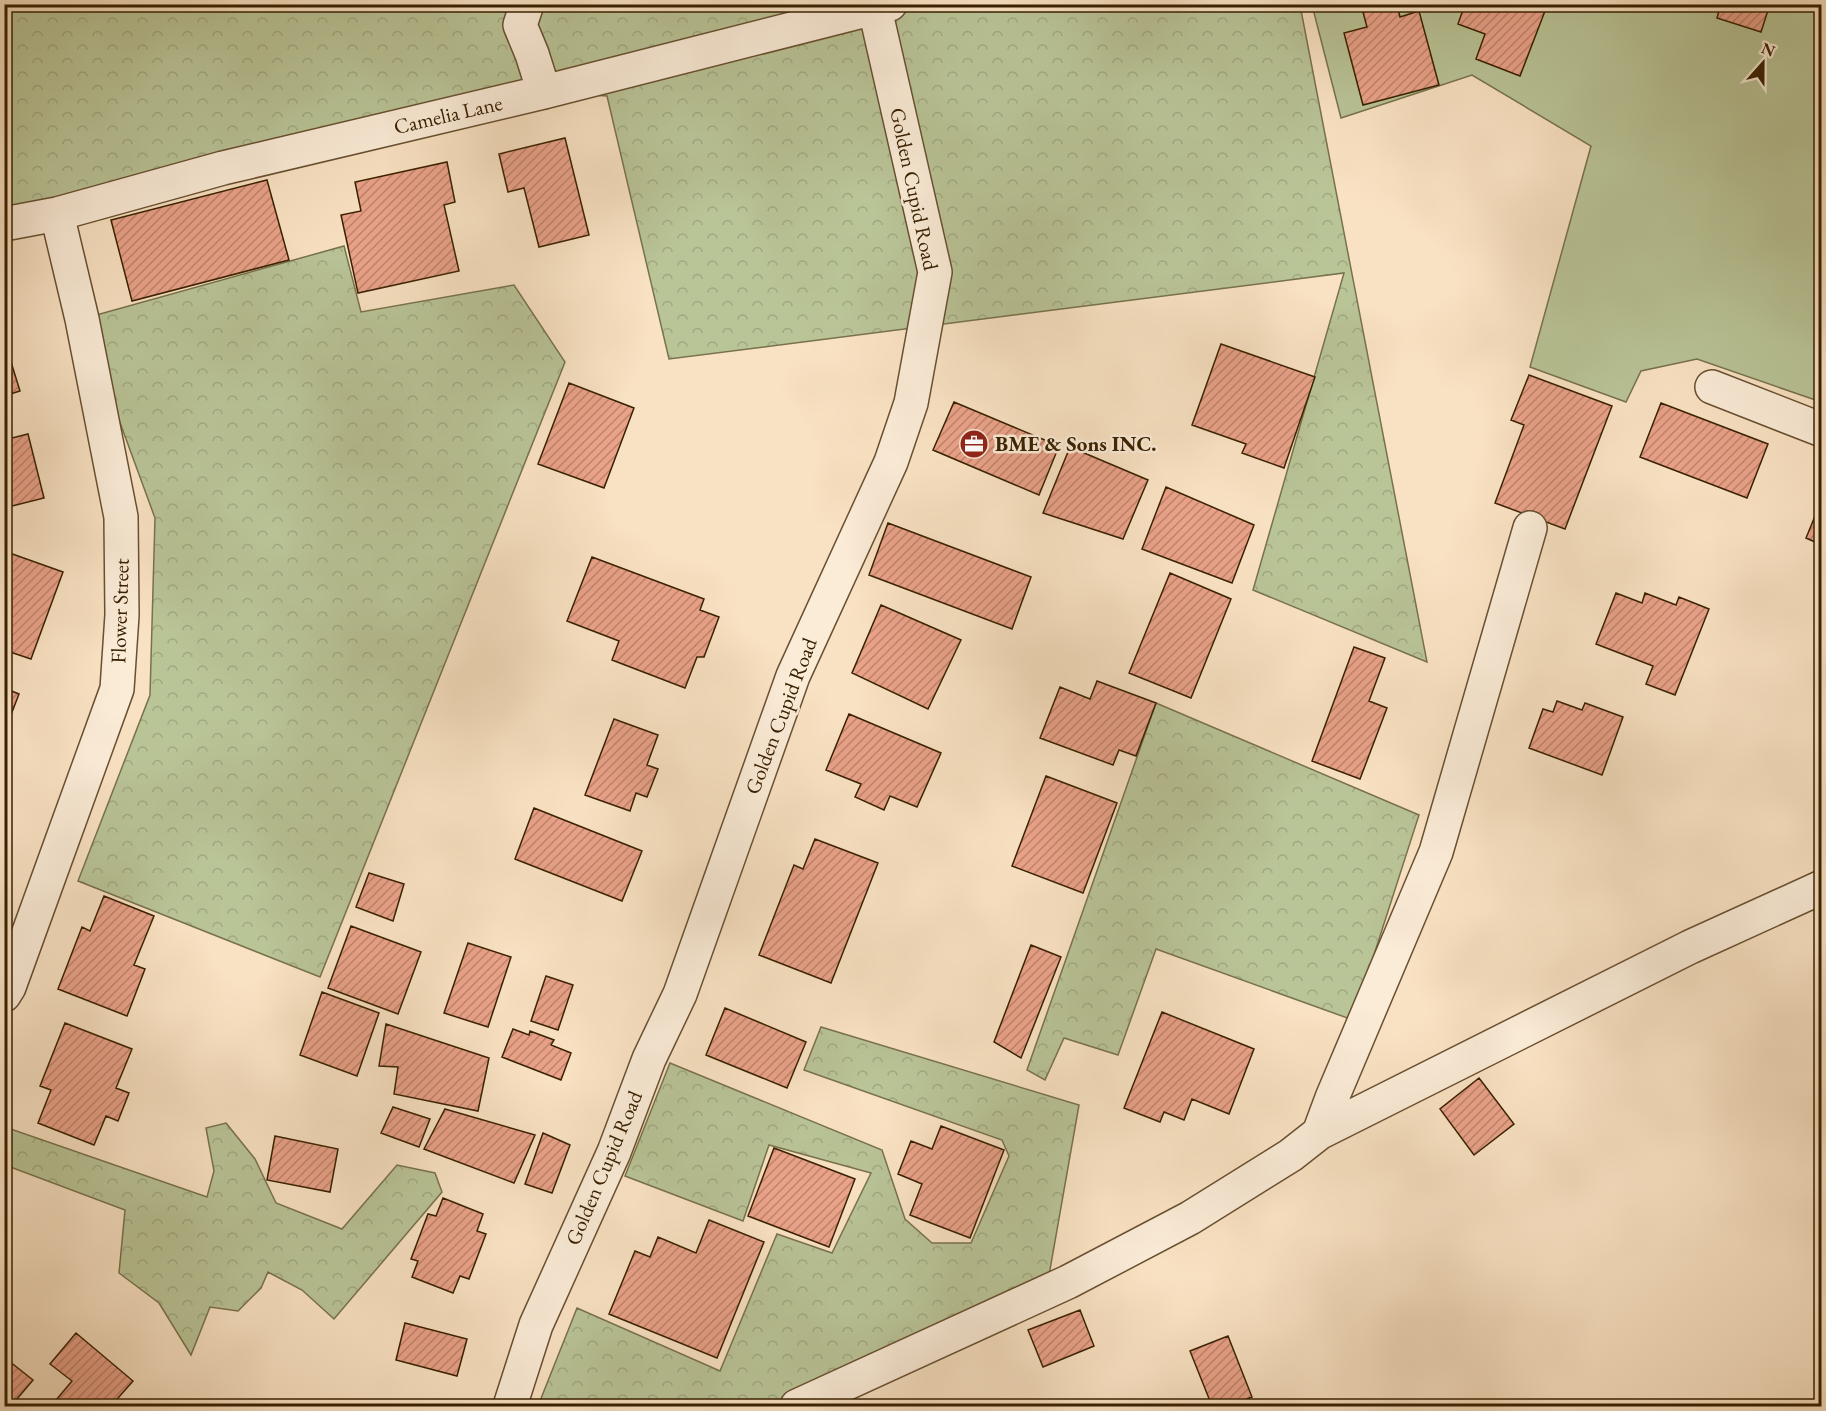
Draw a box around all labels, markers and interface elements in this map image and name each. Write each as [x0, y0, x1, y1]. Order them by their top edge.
north arrow [1733, 33, 1793, 93]
text: N [1758, 37, 1778, 62]
street label: Camelia Lane [391, 89, 505, 140]
street label: Golden Cupid Road [884, 105, 945, 273]
office icon: BME & Sons INC. [958, 428, 990, 460]
place label: BME & Sons INC. [995, 430, 1157, 457]
street label: Flower Street [104, 558, 135, 664]
street label: Golden Cupid Road [738, 633, 823, 798]
street label: Golden Cupid Road [559, 1086, 648, 1249]

